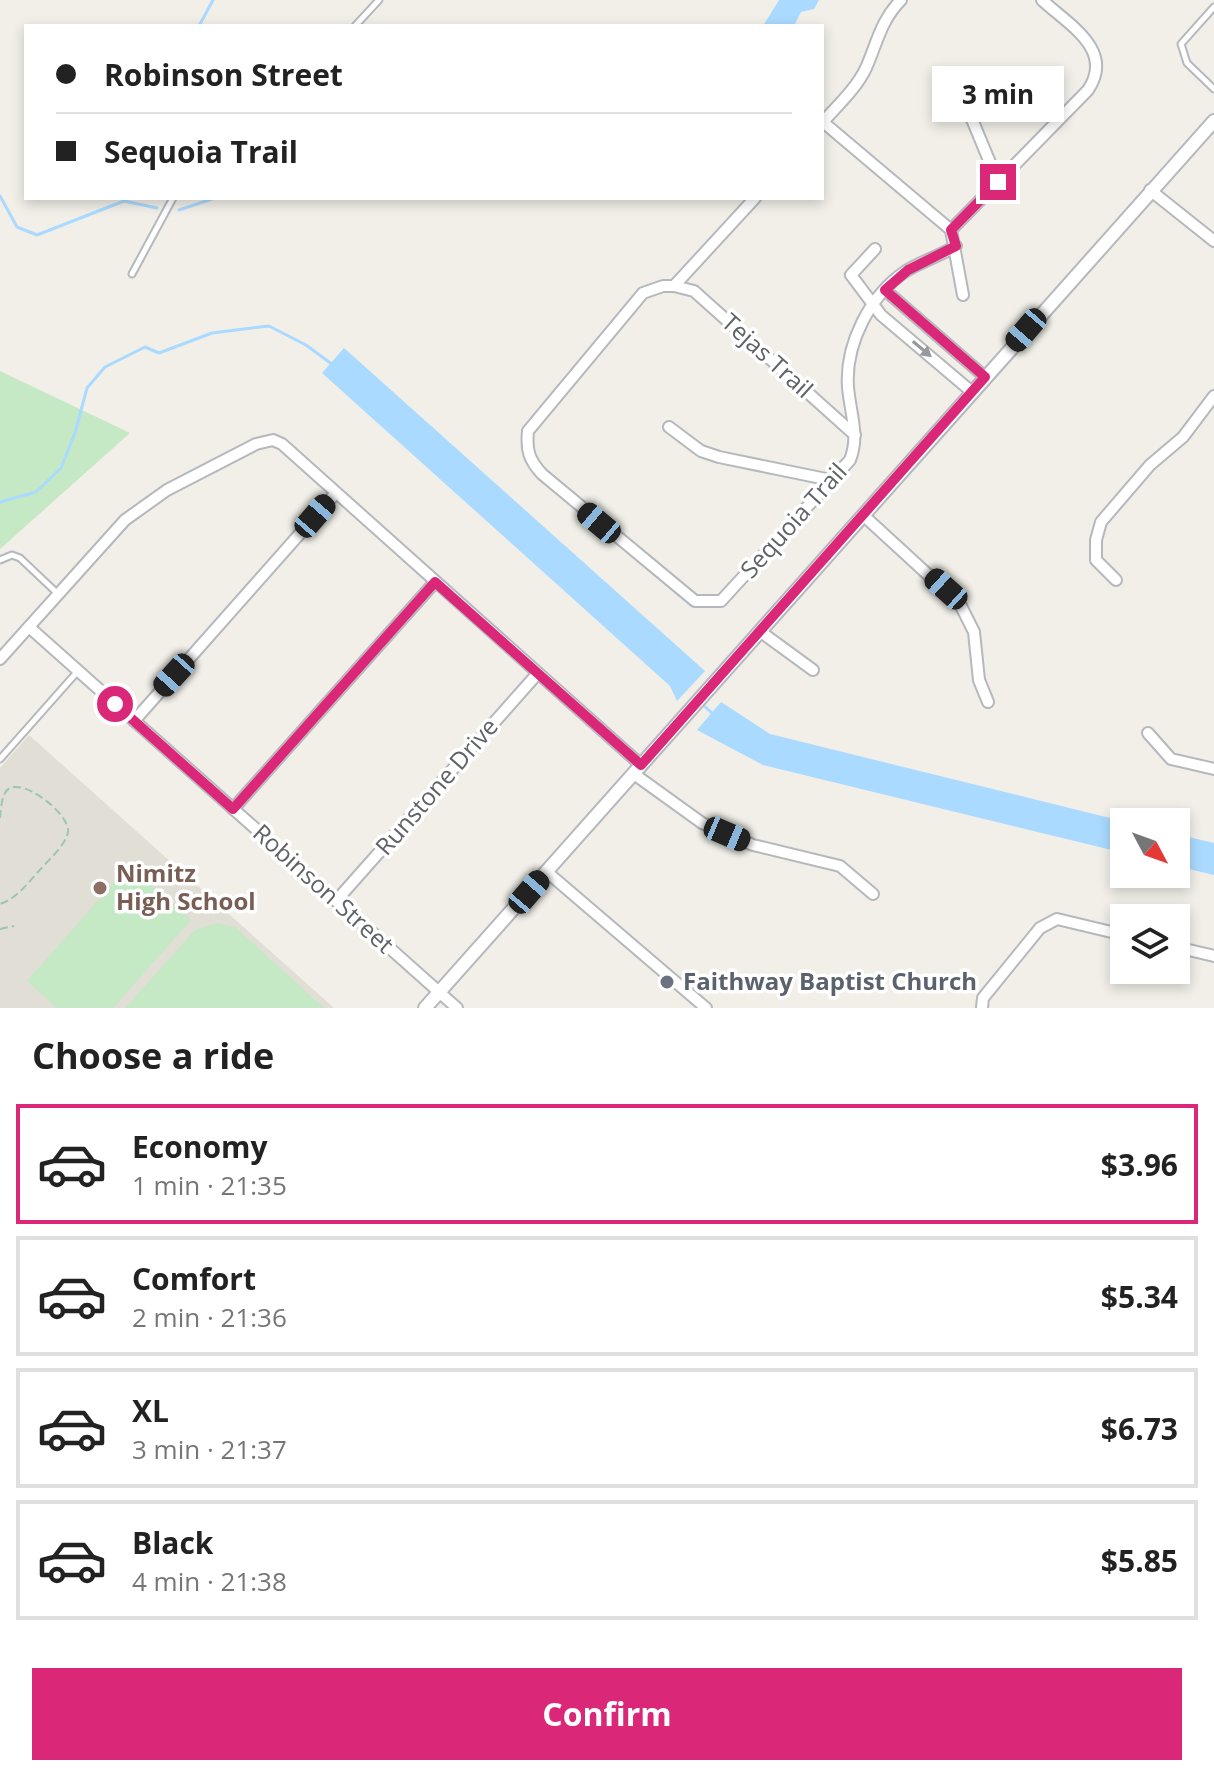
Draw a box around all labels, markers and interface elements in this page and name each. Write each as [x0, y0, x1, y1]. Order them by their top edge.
text: Robinson Street [104, 54, 343, 95]
callout: 3 min [932, 66, 1064, 122]
text: 3 min [962, 76, 1034, 112]
text: Sequoia Trail [104, 131, 298, 172]
route end [980, 164, 1016, 200]
car [1001, 304, 1051, 356]
street label: Tejas Trail [715, 305, 821, 405]
one-way arrow [913, 340, 932, 358]
street label: Sequoia Trail [732, 455, 854, 585]
car [290, 490, 340, 542]
car [573, 498, 625, 548]
car [920, 564, 972, 614]
car [149, 649, 199, 701]
route start [97, 686, 133, 722]
street label: Runstone Drive [367, 710, 505, 862]
north arrow [1110, 808, 1190, 888]
map controls [1110, 808, 1190, 984]
car [700, 814, 754, 854]
street label: Robinson Street [247, 816, 401, 960]
place label: Nimitz High School [116, 856, 256, 917]
car [504, 866, 554, 918]
marker: Nimitz High School [91, 879, 109, 897]
button: layers [1110, 904, 1190, 984]
place label: Faithway Baptist Church [683, 964, 977, 997]
marker: Faithway Baptist Church [658, 973, 676, 991]
text: Choose a ride [32, 1031, 274, 1080]
text: Economy [132, 1126, 268, 1167]
icon: car [36, 1128, 108, 1200]
text: $3.96 [1101, 1144, 1178, 1185]
text: 1 min · 21:35 [132, 1167, 287, 1203]
text: Comfort [132, 1258, 256, 1299]
icon: car [36, 1260, 108, 1332]
text: $5.34 [1101, 1276, 1178, 1317]
text: 2 min · 21:36 [132, 1299, 287, 1335]
text: XL [132, 1390, 169, 1431]
icon: car [36, 1392, 108, 1464]
text: $6.73 [1101, 1408, 1178, 1449]
text: 3 min · 21:37 [132, 1431, 287, 1467]
text: Black [132, 1522, 213, 1563]
icon: car [36, 1524, 108, 1596]
text: $5.85 [1101, 1540, 1178, 1581]
text: 4 min · 21:38 [132, 1563, 287, 1599]
button: Confirm [32, 1668, 1182, 1760]

